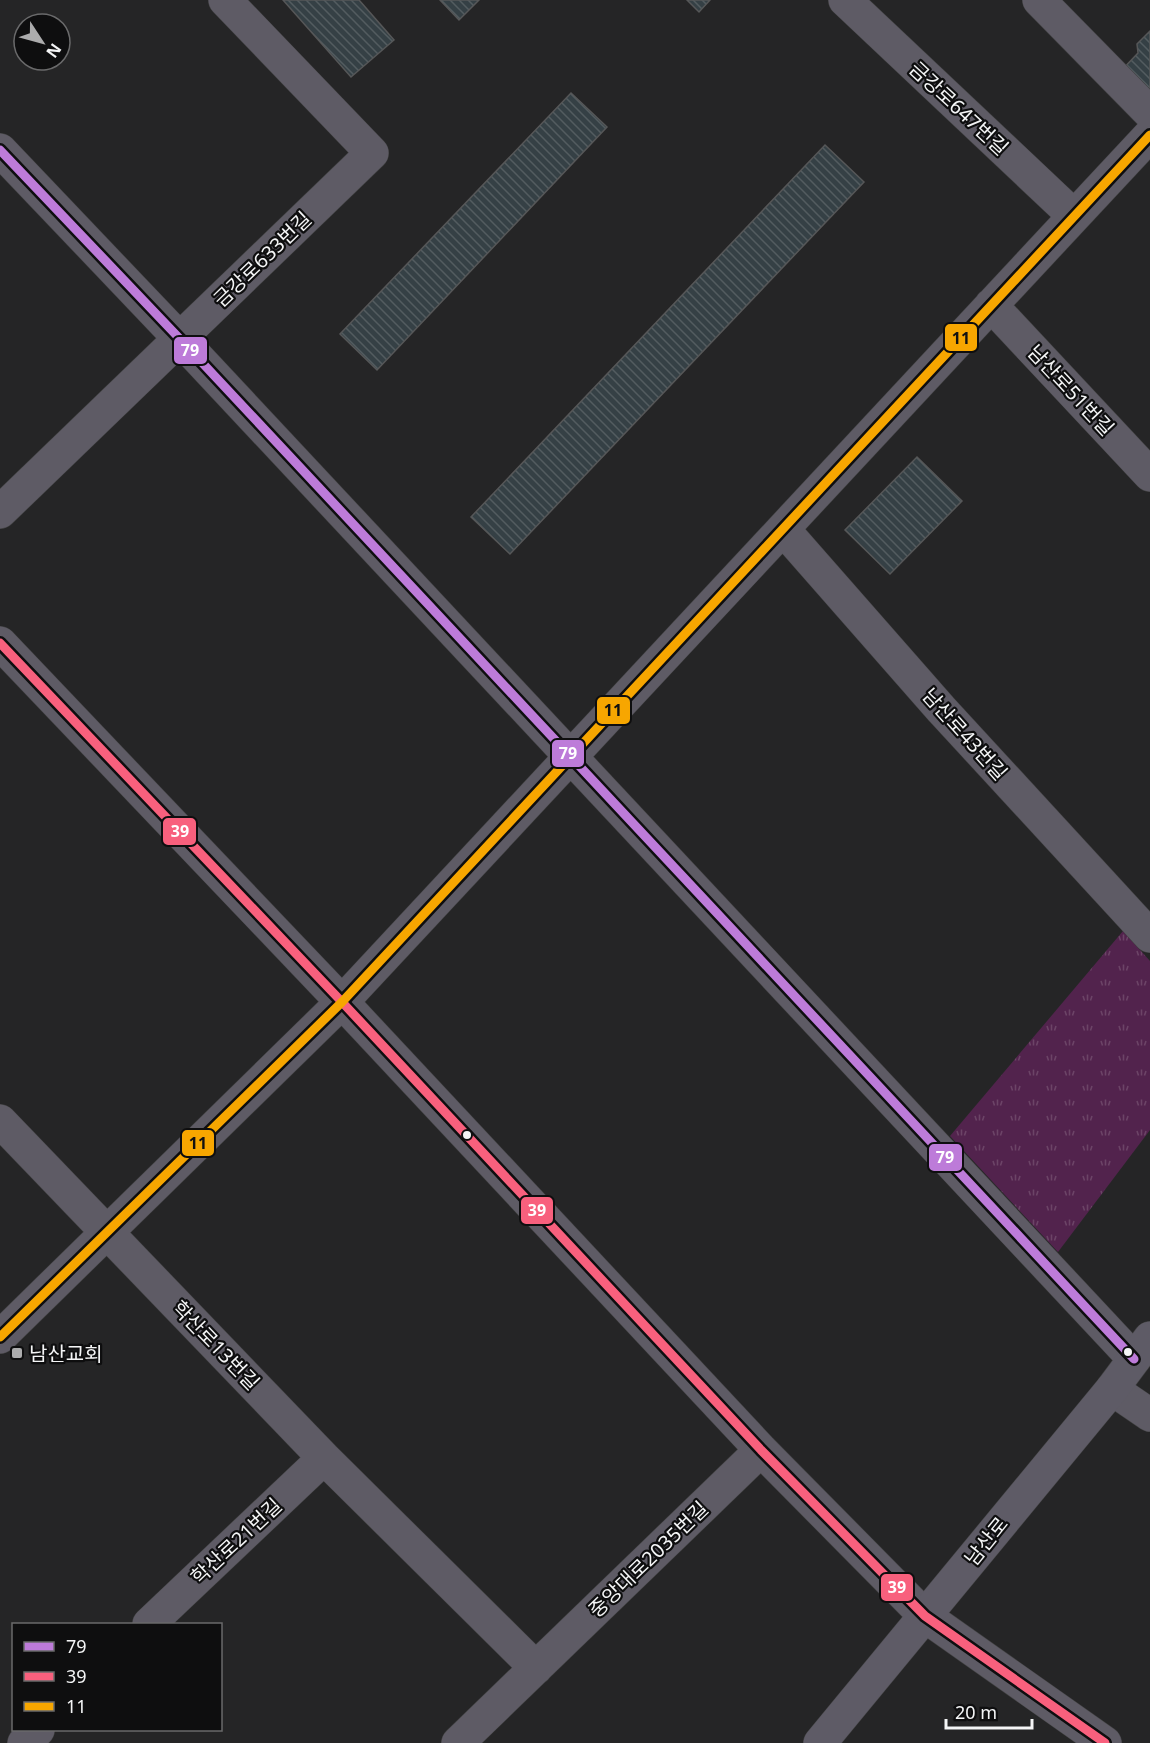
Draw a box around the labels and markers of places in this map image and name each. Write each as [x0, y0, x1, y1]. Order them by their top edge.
unlabelled marker [461, 1129, 473, 1141]
place label: 남산교회 [29, 1340, 103, 1367]
marker: 남산교회 [10, 1346, 24, 1360]
unlabelled marker [1122, 1346, 1134, 1358]

